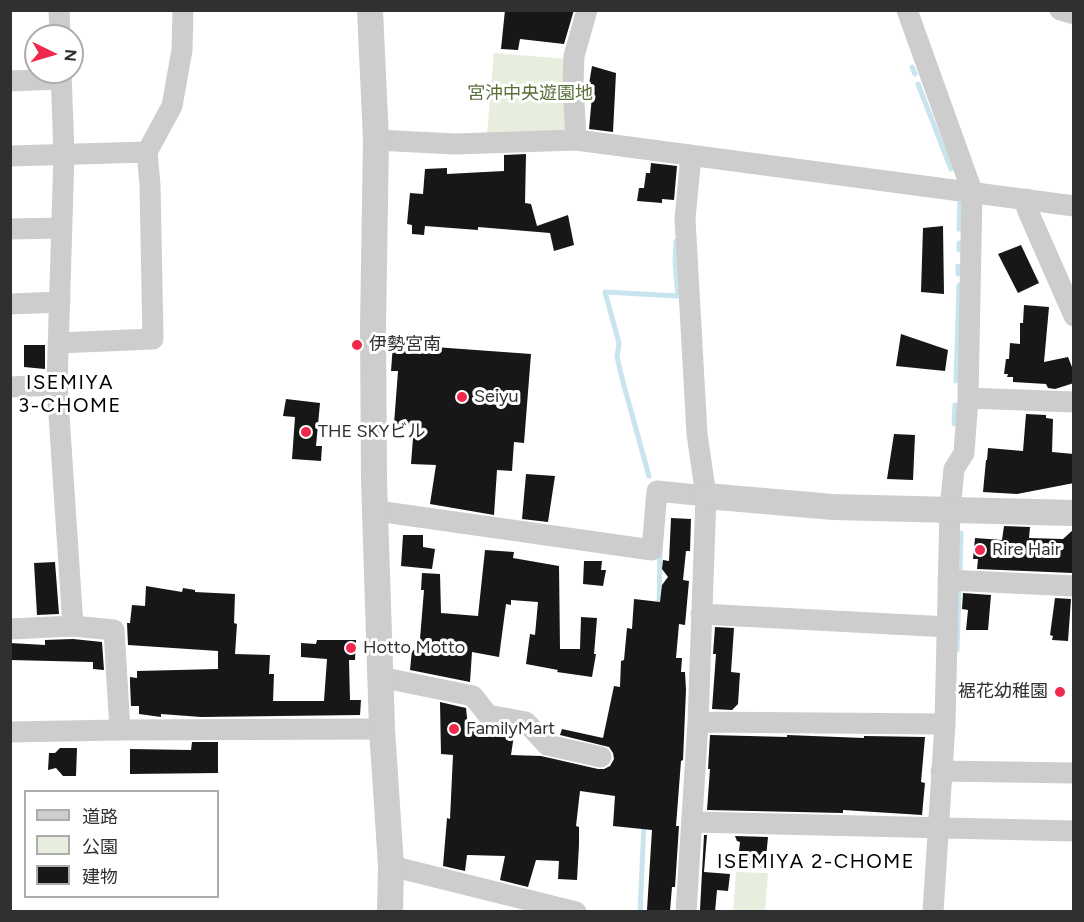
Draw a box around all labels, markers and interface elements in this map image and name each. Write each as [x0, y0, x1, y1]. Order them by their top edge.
north arrow [24, 24, 84, 84]
text: N [60, 48, 80, 62]
park label: 宮沖中央遊園地 [467, 83, 593, 105]
place label: 伊勢宮南 [369, 334, 441, 356]
marker: 伊勢宮南 [350, 338, 364, 352]
district label: ISEMIYA 3-CHOME [18, 371, 122, 418]
place label: Seiyu [474, 386, 519, 408]
marker: Seiyu [455, 390, 469, 404]
place label: THE SKYビル [318, 421, 425, 443]
marker: THE SKYビル [299, 425, 313, 439]
place label: Rire Hair [992, 539, 1061, 561]
marker: Rire Hair [973, 543, 987, 557]
place label: Hotto Motto [363, 637, 465, 659]
marker: Hotto Motto [344, 641, 358, 655]
place label: 裾花幼稚園 [958, 681, 1048, 703]
marker: 裾花幼稚園 [1053, 685, 1067, 699]
place label: FamilyMart [466, 718, 555, 740]
marker: FamilyMart [447, 722, 461, 736]
legend [24, 790, 219, 898]
text: 道路 [82, 806, 118, 828]
text: 公園 [82, 836, 118, 858]
district label: ISEMIYA 2-CHOME [717, 850, 915, 874]
text: 建物 [82, 866, 118, 888]

